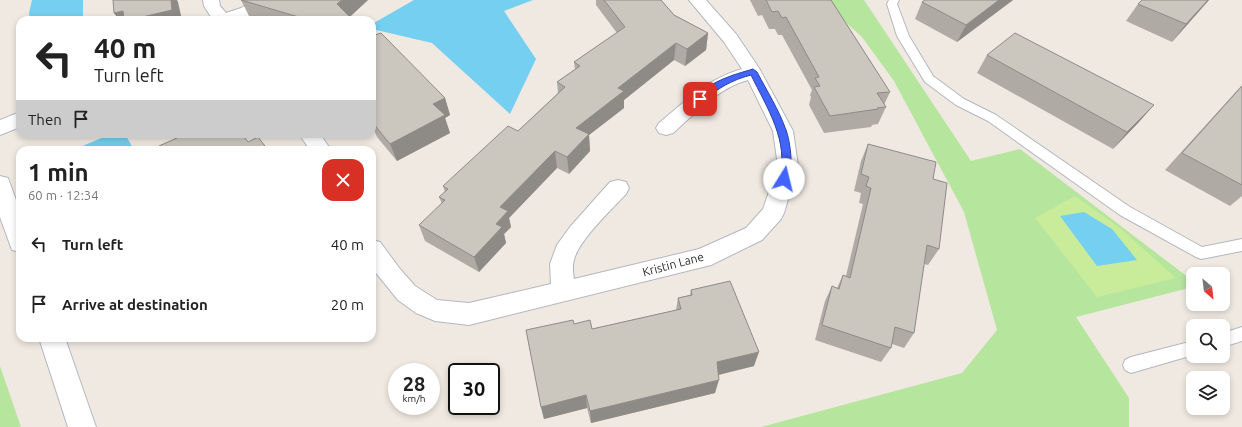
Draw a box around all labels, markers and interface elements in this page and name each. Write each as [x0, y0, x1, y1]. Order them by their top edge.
icon: left [28, 32, 80, 84]
text: 40 m [94, 32, 156, 63]
text: Turn left [94, 65, 164, 85]
pin [683, 82, 717, 116]
icon: arrive [689, 88, 711, 110]
icon: arrive [70, 108, 92, 130]
text: Then [28, 111, 62, 128]
position arrow [763, 158, 805, 200]
text: 1 min [28, 159, 89, 186]
button: close [322, 159, 364, 201]
text: 60 m · 12:34 [28, 188, 99, 202]
icon: left [28, 233, 50, 255]
text: Turn left [62, 236, 123, 253]
text: 40 m [331, 236, 364, 253]
street label: Kristin Lane [641, 250, 705, 278]
north arrow [1186, 267, 1230, 311]
map controls [1186, 267, 1230, 415]
icon: arrive [28, 293, 50, 315]
text: Arrive at destination [62, 296, 208, 313]
text: 20 m [331, 296, 364, 313]
button: search [1186, 319, 1230, 363]
speed limit sign: 30 [448, 363, 500, 415]
button: layers [1186, 371, 1230, 415]
text: 28 [403, 372, 425, 395]
text: km/h [402, 393, 426, 404]

